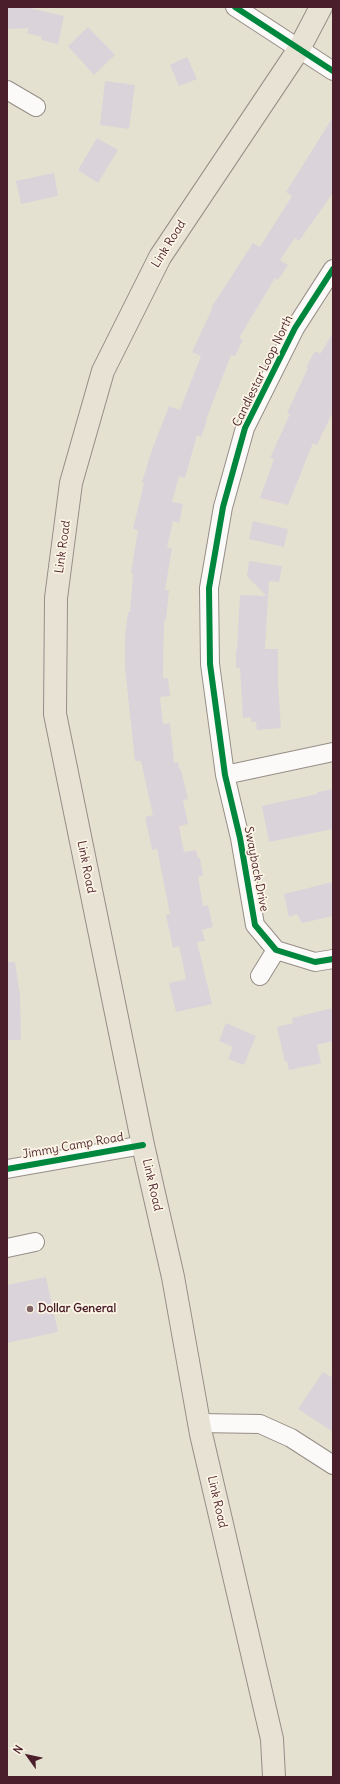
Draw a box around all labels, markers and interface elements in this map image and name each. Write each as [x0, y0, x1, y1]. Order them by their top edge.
street label: Link Road [149, 218, 189, 270]
street label: Candlestar Loop North [230, 313, 296, 429]
street label: Link Road [52, 520, 74, 574]
street label: Swayback Drive [241, 825, 271, 913]
street label: Link Road [74, 839, 98, 895]
street label: Jimmy Camp Road [21, 1130, 125, 1162]
street label: Link Road [139, 1157, 165, 1213]
place label: Dollar General [38, 1302, 116, 1316]
marker: Dollar General [25, 1304, 35, 1314]
street label: Link Road [204, 1474, 230, 1530]
north arrow [8, 1736, 48, 1776]
text: N [10, 1742, 26, 1756]

